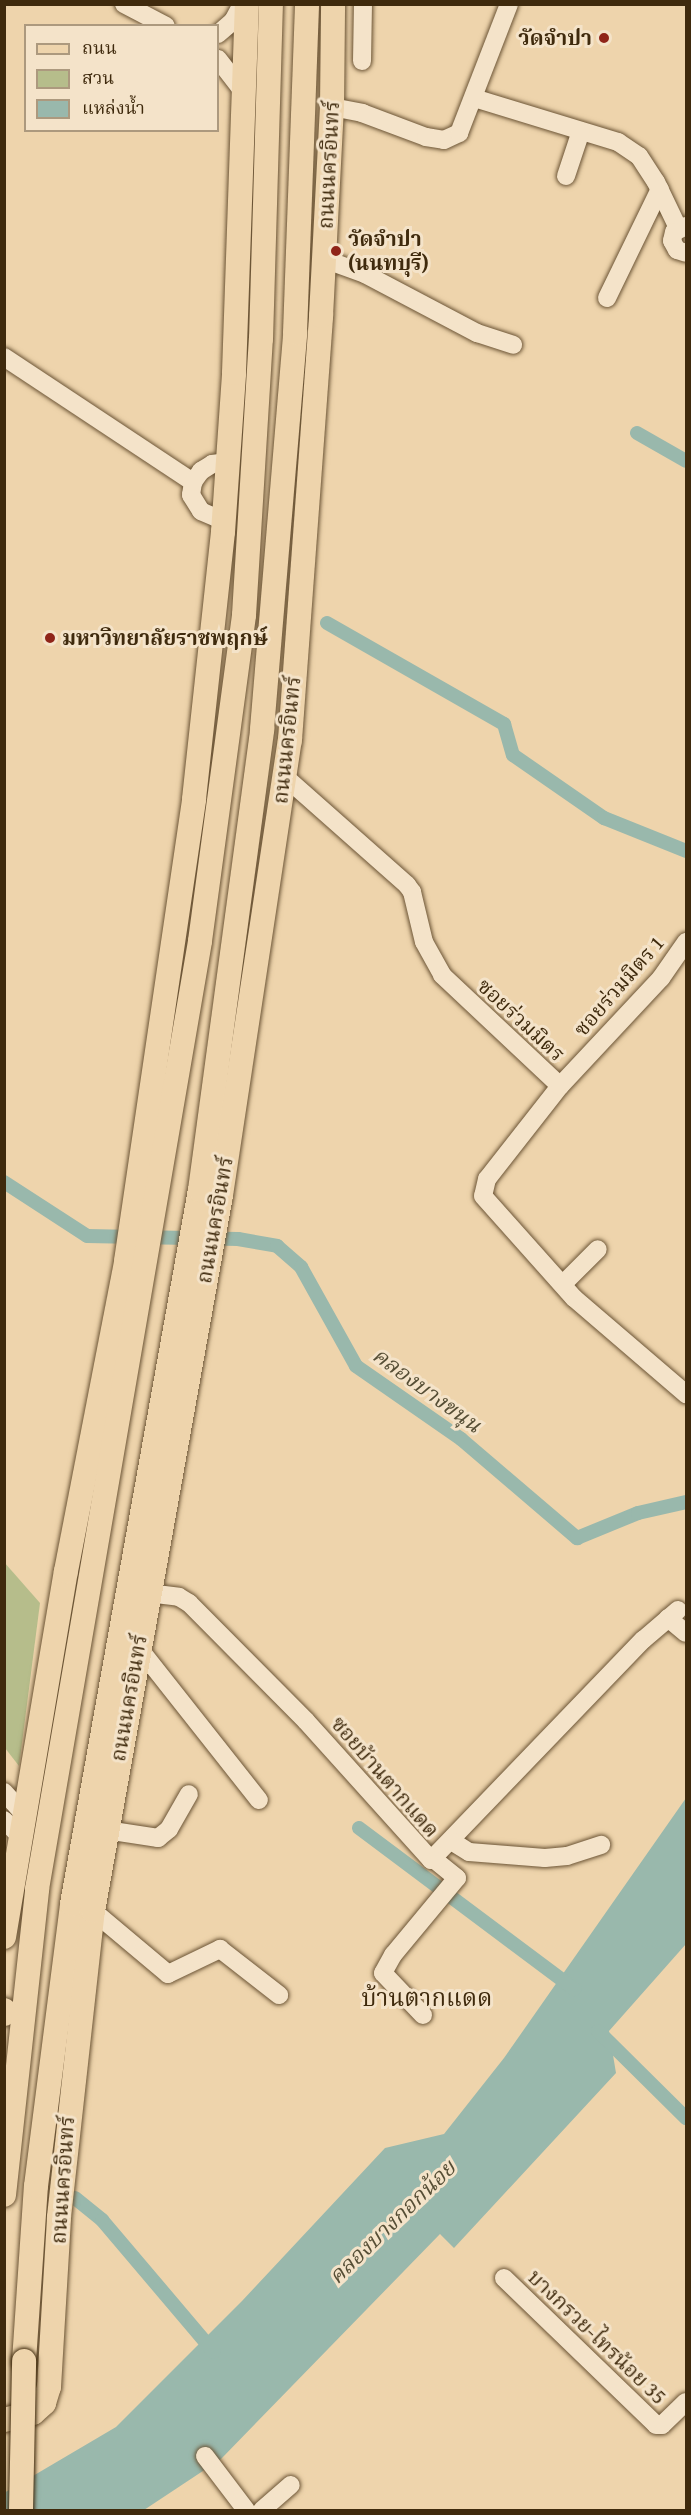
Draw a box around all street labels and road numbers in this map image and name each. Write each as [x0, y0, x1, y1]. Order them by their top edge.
street label: ถนนนครอินทร์ [313, 100, 345, 230]
street label: ถนนนครอินทร์ [268, 675, 306, 805]
street label: ซอยร่วมมิตร 1 [569, 931, 669, 1041]
street label: ซอยร่วมมิตร [472, 973, 570, 1067]
street label: ถนนนครอินทร์ [191, 1155, 239, 1285]
street label: ถนนนครอินทร์ [105, 1633, 153, 1763]
street label: ซอยบ้านตากแดด [326, 1711, 444, 1843]
street label: ถนนนครอินทร์ [46, 2115, 80, 2245]
street label: บางกรวย-ไทรน้อย 35 [523, 2265, 671, 2409]

